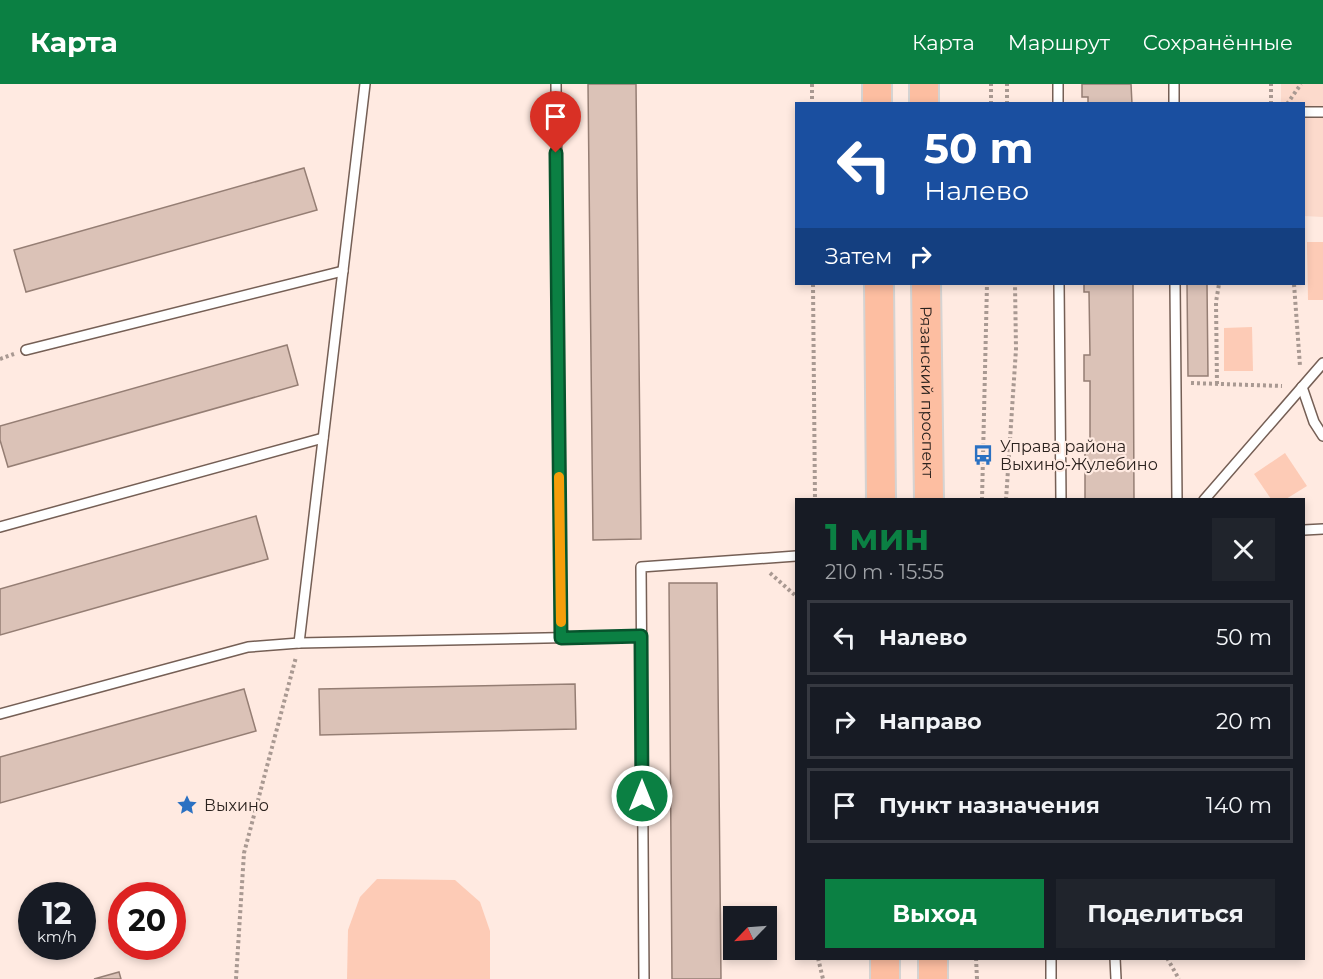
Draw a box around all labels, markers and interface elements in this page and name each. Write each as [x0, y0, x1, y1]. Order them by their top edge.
text: Карта [30, 25, 118, 59]
text: Карта [912, 30, 975, 55]
text: Маршрут [1008, 30, 1110, 55]
text: Сохранённые [1143, 30, 1293, 55]
pin [530, 91, 581, 153]
icon: arrive [539, 100, 572, 133]
text: 50 m [924, 122, 1033, 174]
icon: left [825, 126, 903, 204]
text: Налево [924, 174, 1029, 207]
icon: right [904, 240, 937, 273]
text: Затем [825, 243, 892, 270]
street label: Рязанский проспект [917, 306, 938, 479]
place label: Управа района Выхино-Жулебино [1000, 437, 1158, 474]
bus stop icon: Управа района Выхино-Жулебино [971, 443, 995, 467]
text: 1 мин [825, 515, 929, 559]
button: close [1212, 518, 1275, 581]
text: 210 m · 15:55 [825, 560, 944, 584]
icon: left [828, 621, 861, 654]
text: Налево [879, 624, 967, 651]
text: 50 m [1216, 624, 1272, 651]
icon: right [828, 705, 861, 738]
text: Направо [879, 708, 982, 735]
text: 20 m [1216, 708, 1272, 735]
position arrow [610, 764, 674, 828]
icon: arrive [828, 789, 861, 822]
text: Пункт назначения [879, 792, 1100, 819]
text: 140 m [1206, 792, 1272, 819]
place icon: Выхино [175, 793, 199, 817]
place label: Выхино [204, 796, 269, 815]
button: Выход [825, 879, 1044, 948]
button: Поделиться [1056, 879, 1275, 948]
speed limit sign: 20 [108, 882, 186, 960]
text: 12 [42, 895, 72, 932]
north arrow [723, 906, 777, 960]
map controls [723, 906, 777, 960]
text: km/h [37, 927, 77, 946]

